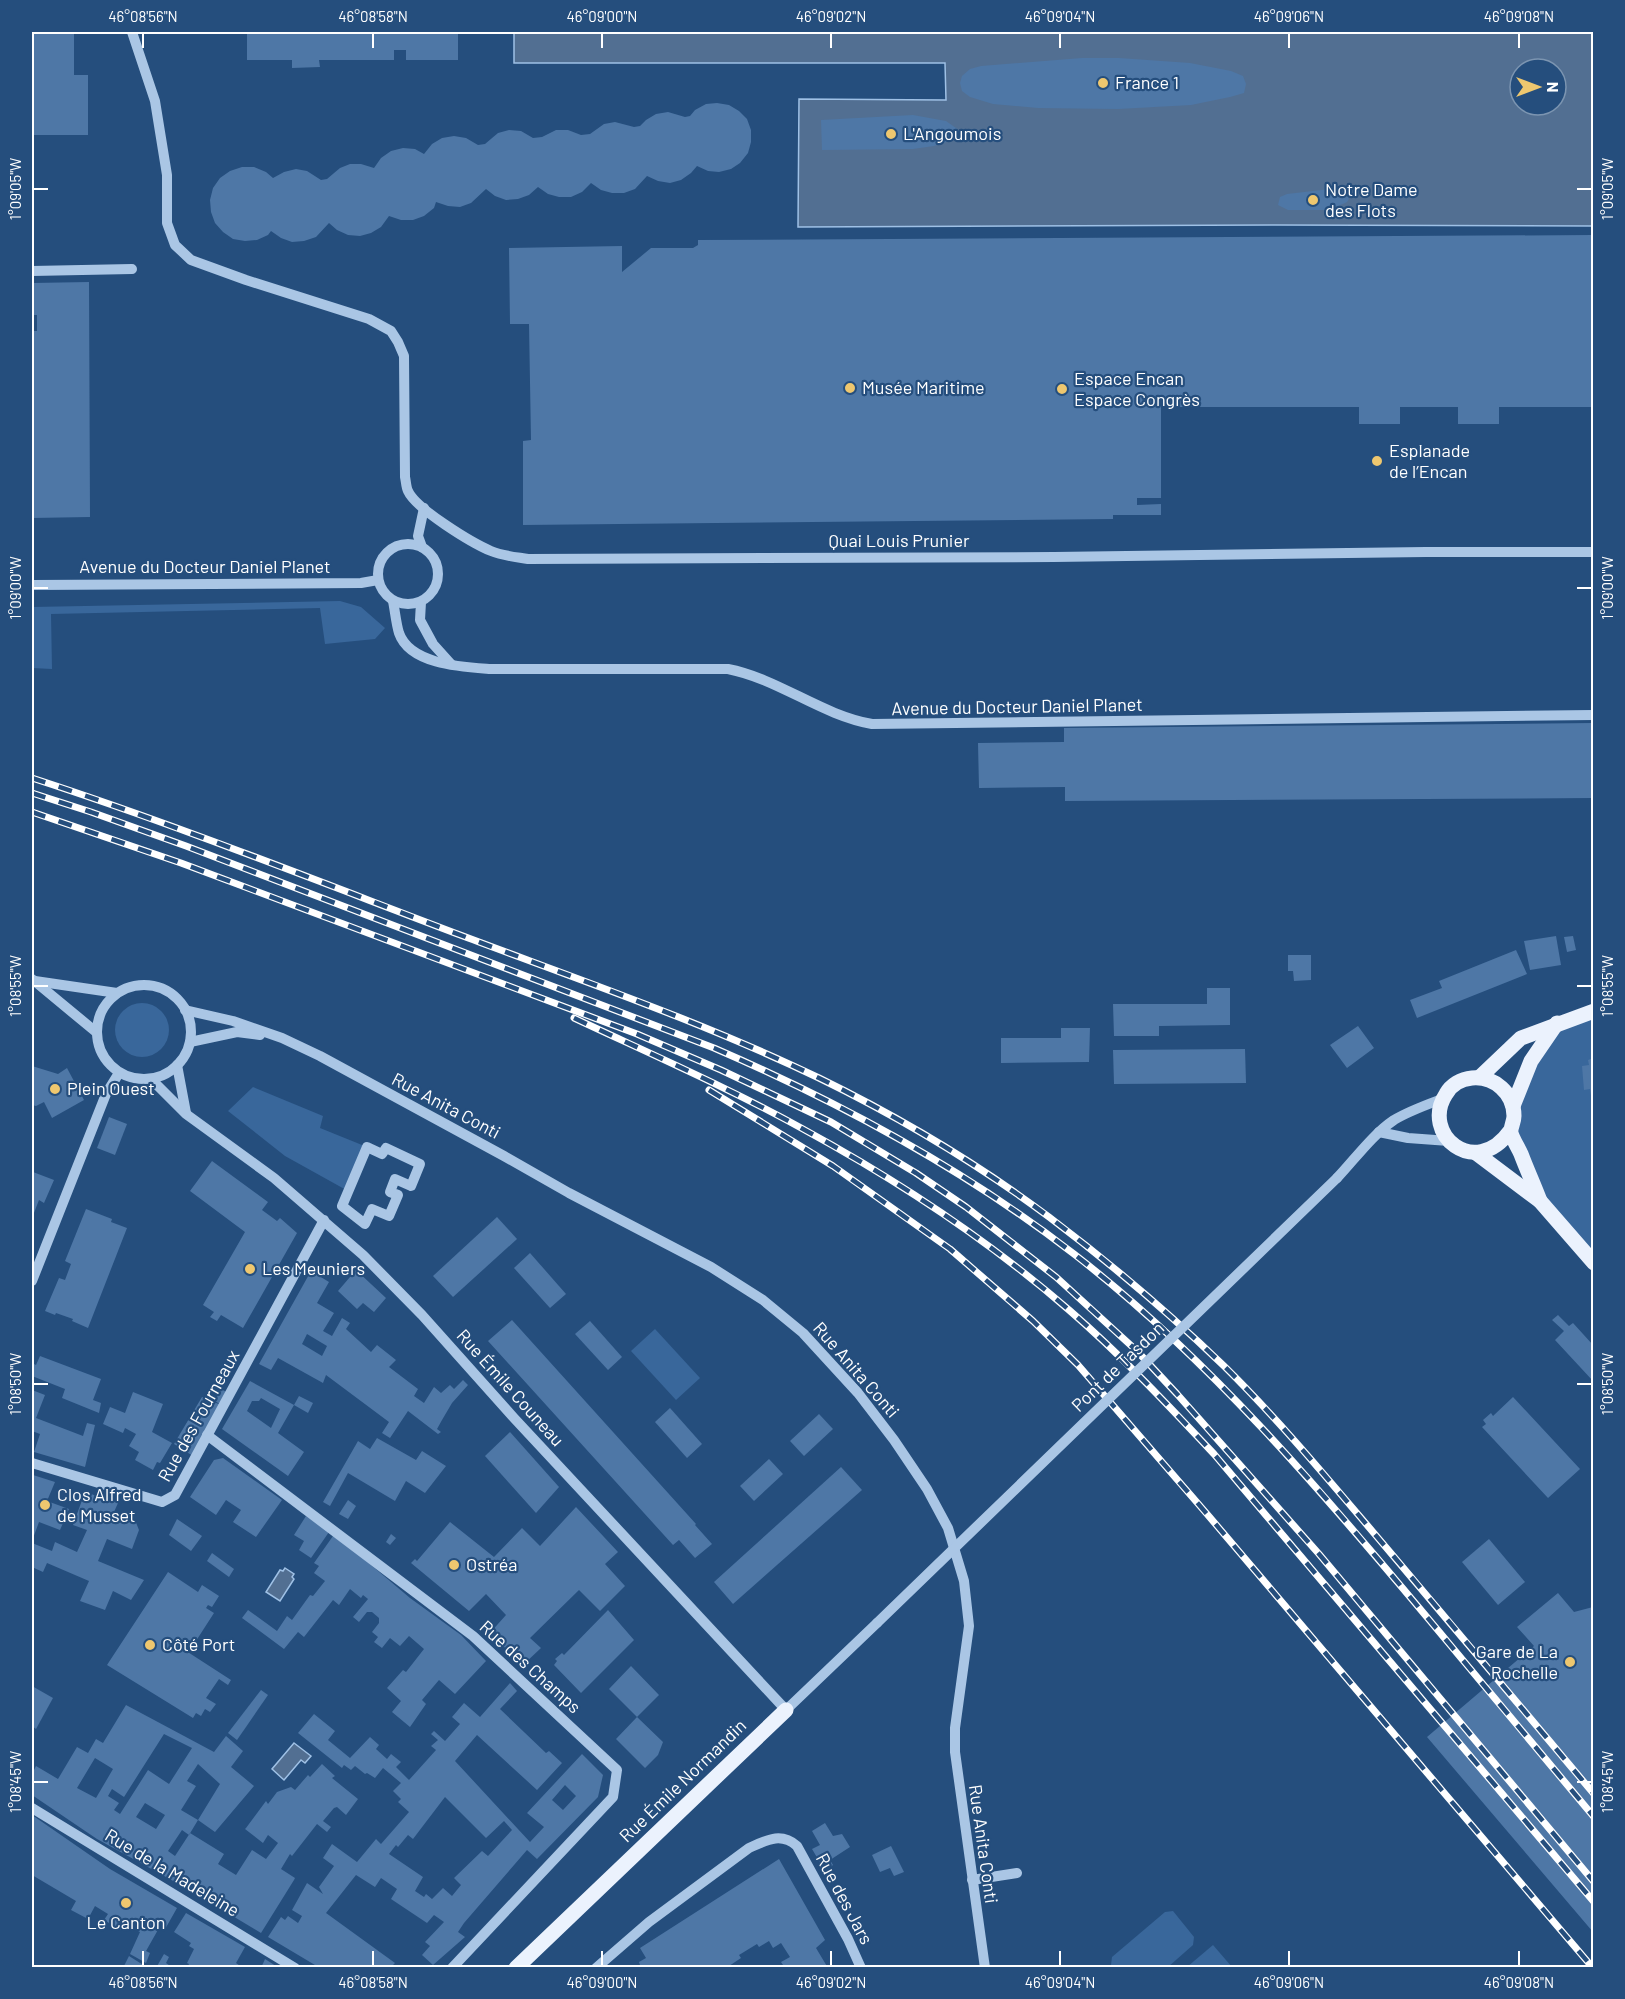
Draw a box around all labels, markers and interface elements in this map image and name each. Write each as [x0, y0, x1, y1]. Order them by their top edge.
text: 46°08'56"N [108, 7, 178, 25]
text: 46°08'58"N [338, 7, 408, 25]
text: 46°09'00"N [566, 7, 638, 25]
text: 46°09'02"N [796, 7, 866, 25]
text: 46°09'04"N [1025, 7, 1095, 25]
text: 46°09'06"N [1254, 7, 1324, 25]
text: 46°09'08"N [1484, 7, 1554, 25]
north arrow [1508, 57, 1568, 117]
place label: France 1 [1115, 71, 1179, 93]
marker: France 1 [1096, 76, 1110, 90]
text: N [1544, 82, 1563, 92]
place label: L'Angoumois [903, 122, 1001, 144]
marker: L'Angoumois [884, 127, 898, 141]
text: 1°09'05"W [6, 158, 24, 220]
text: 1°09'05"W [1598, 158, 1616, 220]
place label: Notre Dame des Flots [1325, 178, 1418, 221]
marker: Notre Dame des Flots [1306, 193, 1320, 207]
place label: Espace Encan Espace Congrès [1074, 367, 1200, 410]
place label: Musée Maritime [862, 376, 985, 398]
marker: Musée Maritime [843, 381, 857, 395]
marker: Espace Encan Espace Congrès [1055, 382, 1069, 396]
place label: Esplanade de l’Encan [1389, 439, 1470, 482]
marker: Esplanade de l’Encan [1370, 454, 1384, 468]
street label: Quai Louis Prunier [828, 529, 970, 551]
street label: Avenue du Docteur Daniel Planet [79, 555, 331, 577]
text: 1°09'00"W [6, 556, 24, 620]
text: 1°09'00"W [1598, 556, 1616, 620]
street label: Avenue du Docteur Daniel Planet [891, 693, 1143, 719]
text: 1°08'55"W [6, 955, 24, 1017]
text: 1°08'55"W [1598, 955, 1616, 1017]
street label: Rue Anita Conti [388, 1067, 505, 1143]
place label: Plein Ouest [67, 1077, 155, 1099]
marker: Plein Ouest [48, 1082, 62, 1096]
place label: Les Meuniers [262, 1257, 365, 1279]
marker: Les Meuniers [243, 1262, 257, 1276]
street label: Rue Anita Conti [809, 1317, 904, 1422]
street label: Pont de Tasdon [1066, 1317, 1168, 1416]
street label: Rue Émile Couneau [452, 1324, 569, 1450]
street label: Rue des Fourneaux [153, 1345, 244, 1485]
text: 1°08'50"W [6, 1353, 24, 1415]
text: 1°08'50"W [1598, 1353, 1616, 1415]
place label: Clos Alfred de Musset [57, 1483, 142, 1526]
marker: Clos Alfred de Musset [38, 1498, 52, 1512]
place label: Ostréa [466, 1553, 518, 1575]
marker: Ostréa [447, 1558, 461, 1572]
street label: Rue des Champs [475, 1615, 586, 1717]
place label: Côté Port [162, 1633, 235, 1655]
marker: Côté Port [143, 1638, 157, 1652]
place label: Gare de La Rochelle [1476, 1640, 1558, 1683]
marker: Gare de La Rochelle [1563, 1655, 1577, 1669]
street label: Rue Émile Normandin [614, 1714, 750, 1847]
text: 1°08'45"W [6, 1751, 24, 1813]
text: 1°08'45"W [1598, 1751, 1616, 1813]
street label: Rue Anita Conti [965, 1783, 1003, 1905]
street label: Rue de la Madeleine [101, 1823, 244, 1921]
street label: Rue des Jars [812, 1849, 878, 1948]
marker: Le Canton [119, 1896, 133, 1910]
place label: Le Canton [87, 1911, 165, 1933]
text: 46°08'56"N [108, 1973, 178, 1991]
text: 46°08'58"N [338, 1973, 408, 1991]
text: 46°09'00"N [566, 1973, 638, 1991]
text: 46°09'02"N [796, 1973, 866, 1991]
text: 46°09'04"N [1025, 1973, 1095, 1991]
text: 46°09'06"N [1254, 1973, 1324, 1991]
text: 46°09'08"N [1484, 1973, 1554, 1991]

